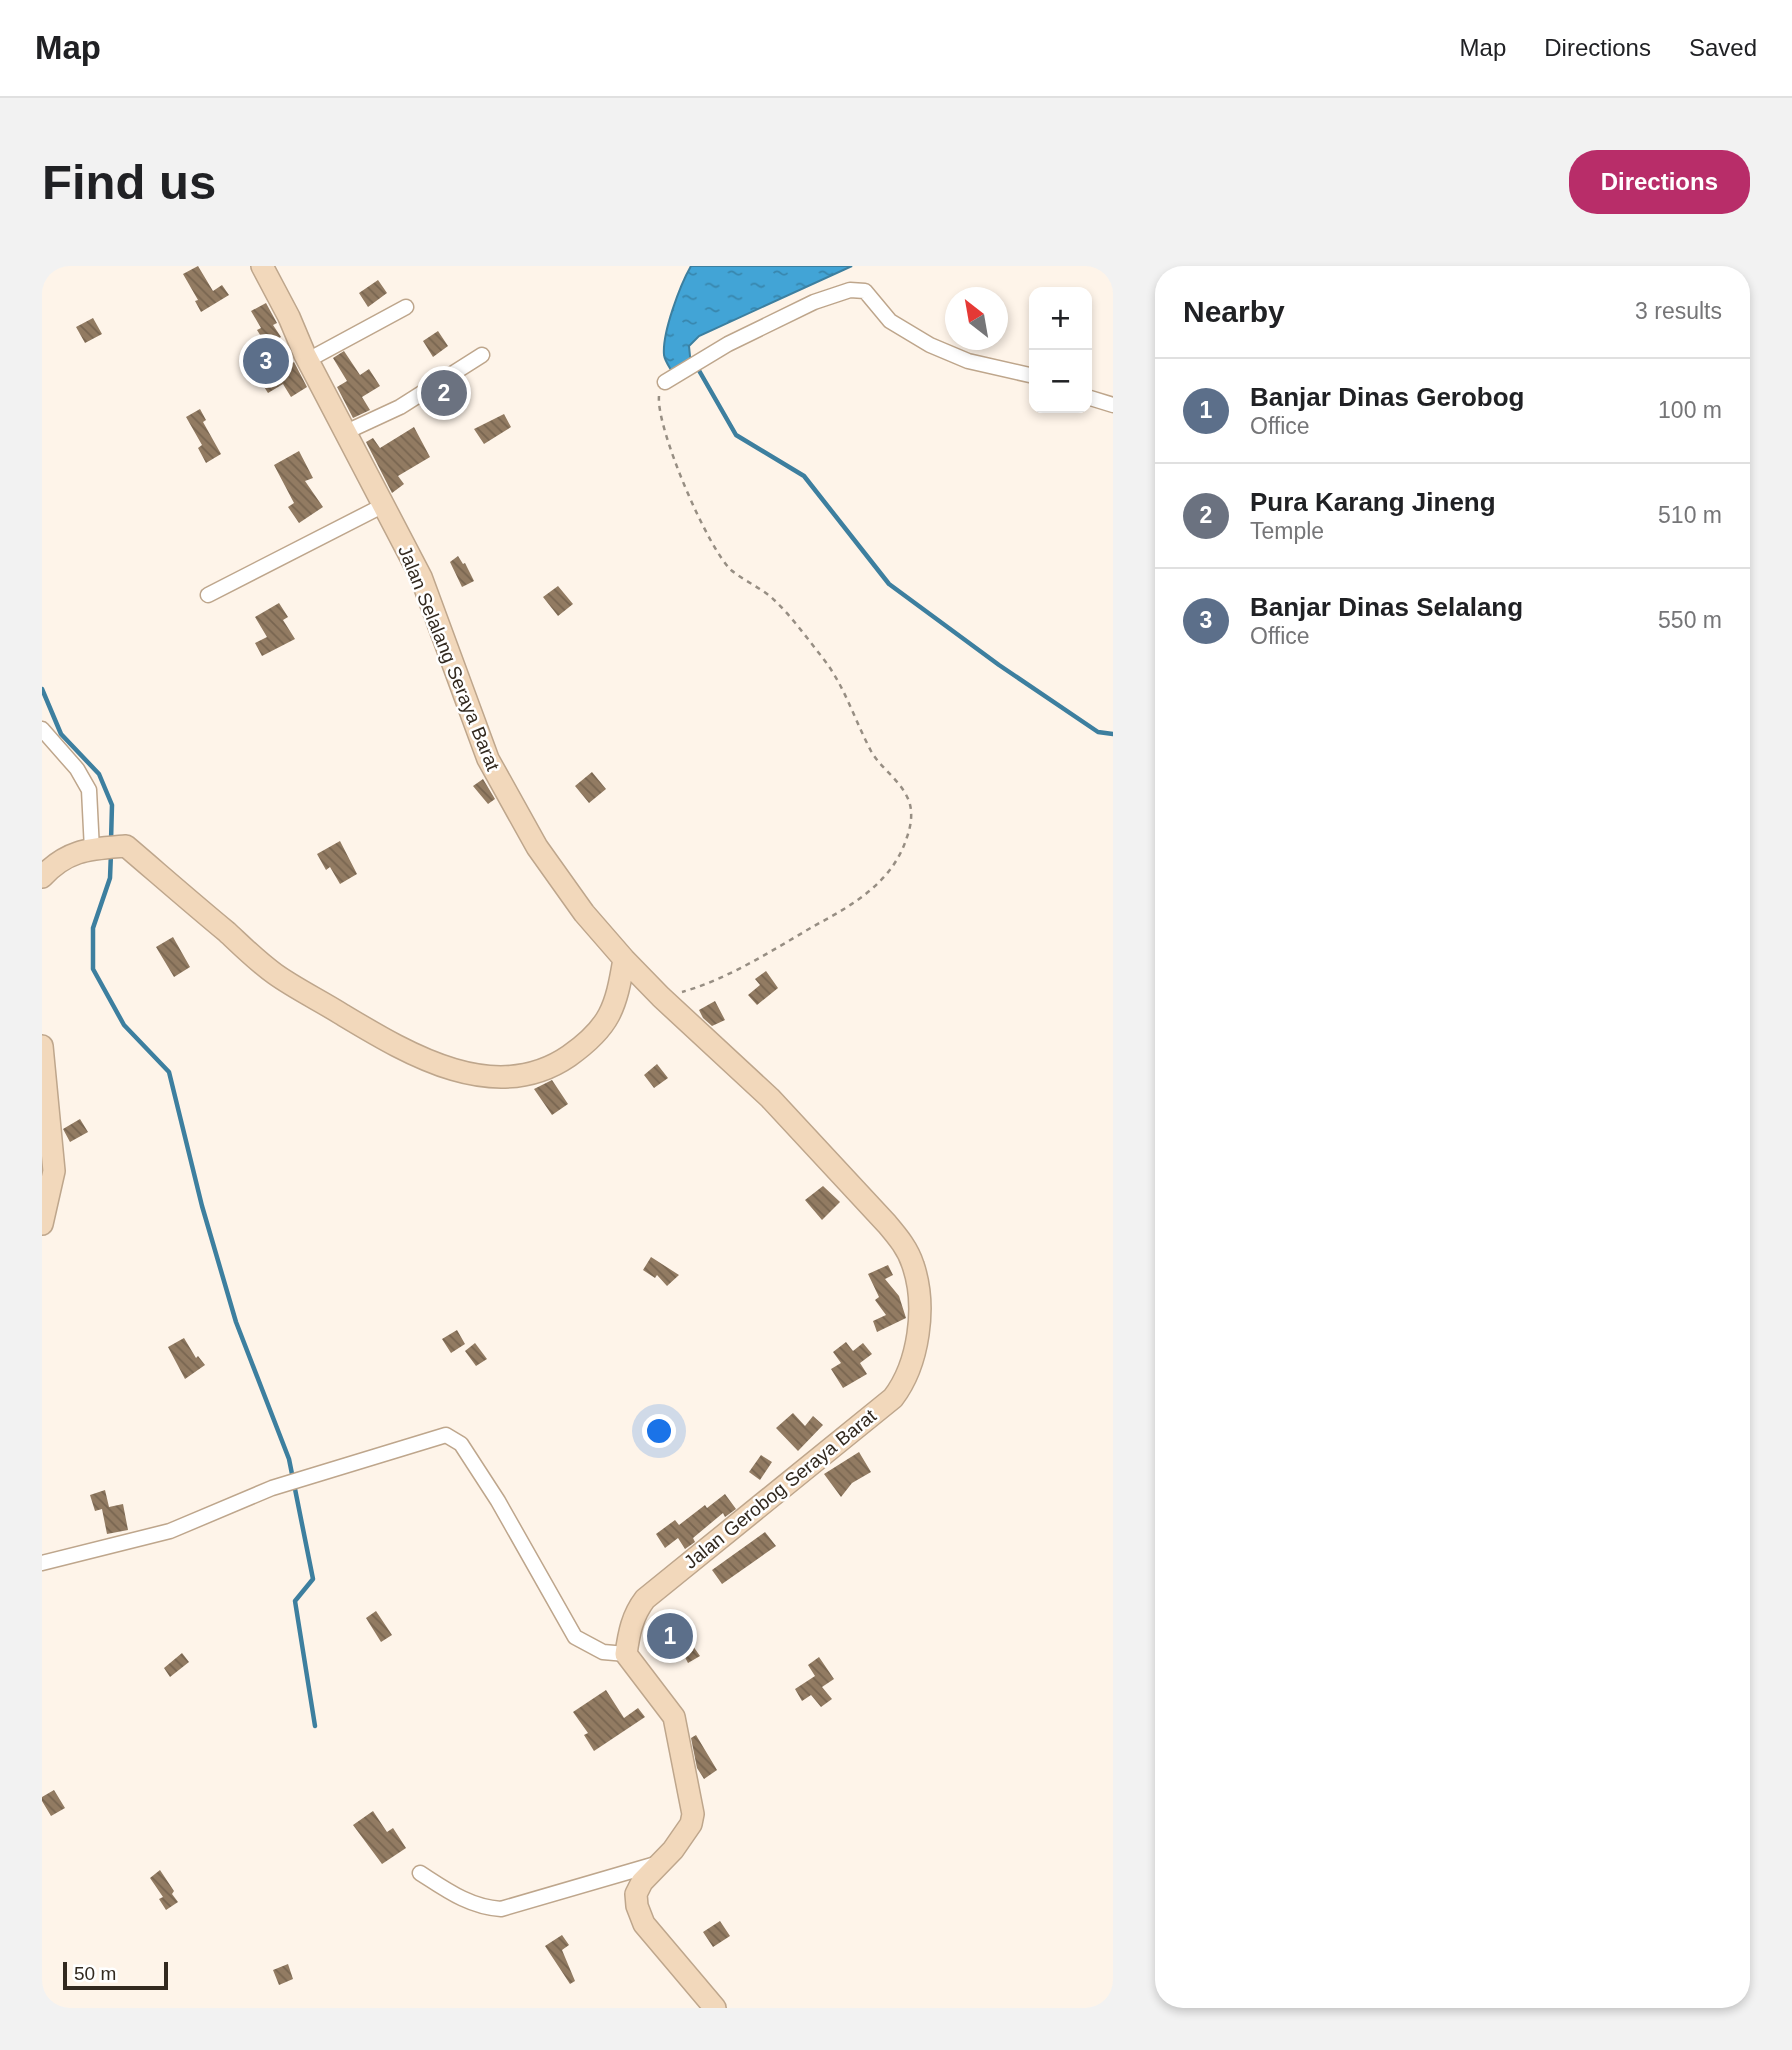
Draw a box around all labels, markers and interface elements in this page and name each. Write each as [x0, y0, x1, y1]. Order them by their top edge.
text: Map [35, 29, 101, 66]
text: Map [1460, 34, 1506, 61]
text: Directions [1544, 34, 1651, 61]
text: Saved [1689, 34, 1757, 61]
button: Directions [1569, 150, 1750, 214]
text: Find us [42, 155, 216, 209]
north arrow [945, 287, 1008, 350]
map controls [1029, 287, 1092, 413]
button: + [1029, 287, 1092, 350]
text: Nearby [1183, 295, 1285, 328]
text: 3 results [1635, 298, 1722, 324]
pin: 3 [243, 335, 289, 387]
button: − [1029, 350, 1092, 413]
pin: 2 [421, 367, 467, 419]
text: Banjar Dinas Gerobog [1250, 382, 1525, 412]
text: 1 [1200, 397, 1212, 423]
text: 100 m [1658, 397, 1722, 423]
text: Office [1250, 413, 1310, 439]
text: Pura Karang Jineng [1250, 487, 1496, 517]
text: 2 [1200, 502, 1212, 528]
text: 510 m [1658, 502, 1722, 528]
text: Temple [1250, 518, 1324, 544]
street label: Jalan Selalang Seraya Barat [394, 542, 504, 774]
text: Banjar Dinas Selalang [1250, 592, 1523, 622]
text: 3 [1200, 607, 1212, 633]
text: 550 m [1658, 607, 1722, 633]
text: Office [1250, 623, 1310, 649]
street label: Jalan Gerobog Seraya Barat [680, 1405, 881, 1573]
your location [642, 1414, 676, 1448]
pin: 1 [647, 1610, 693, 1662]
scale bar [63, 1959, 168, 1991]
text: 50 m [74, 1963, 116, 1984]

